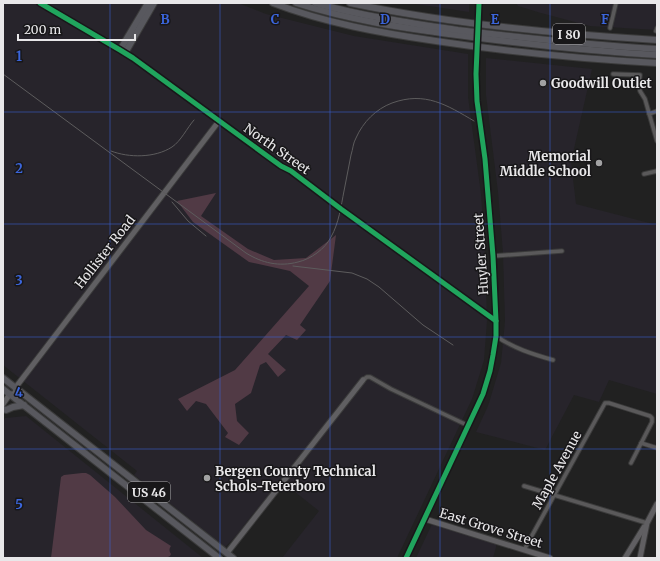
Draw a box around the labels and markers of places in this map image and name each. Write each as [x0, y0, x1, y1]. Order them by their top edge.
place label: Goodwill Outlet [551, 75, 652, 92]
marker: Goodwill Outlet [538, 78, 548, 88]
place label: Memorial Middle School [500, 148, 591, 180]
marker: Memorial Middle School [594, 158, 604, 168]
place label: Bergen County Technical Schols-Teterboro [215, 463, 376, 495]
marker: Bergen County Technical Schols-Teterboro [202, 473, 212, 483]

